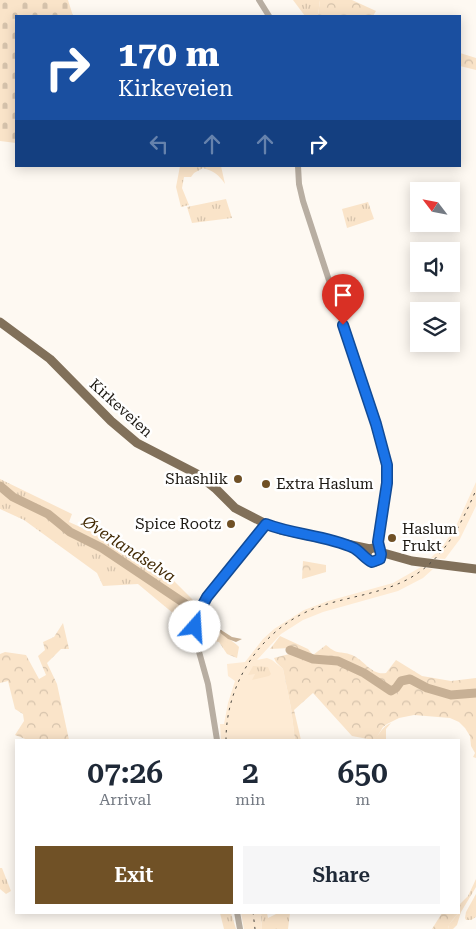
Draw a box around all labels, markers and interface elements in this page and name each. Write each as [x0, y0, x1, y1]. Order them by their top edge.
text: 170 m [118, 34, 219, 75]
icon: right [35, 35, 100, 100]
text: Kirkeveien [118, 76, 233, 101]
icon: left [145, 130, 173, 158]
icon: ahead [198, 130, 226, 158]
icon: ahead [251, 130, 279, 158]
icon: right [304, 130, 332, 158]
north arrow [410, 182, 460, 232]
map controls [410, 182, 460, 352]
button: sound [410, 242, 460, 292]
pin [322, 274, 364, 325]
icon: arrive [329, 281, 357, 309]
button: layers [410, 302, 460, 352]
street label: Kirkeveien [86, 375, 156, 441]
place label: Shashlik [165, 470, 228, 488]
marker: Shashlik [232, 473, 244, 485]
place label: Extra Haslum [276, 475, 374, 493]
marker: Extra Haslum [260, 478, 272, 490]
water label: Øverlandselva [78, 511, 179, 586]
place label: Spice Rootz [135, 515, 221, 533]
marker: Spice Rootz [225, 518, 237, 530]
place label: Haslum Frukt [402, 520, 458, 555]
marker: Haslum Frukt [386, 532, 398, 544]
position arrow [168, 600, 220, 652]
text: 07:26 [87, 755, 163, 790]
text: 2 [242, 755, 259, 790]
text: 650 [337, 755, 388, 790]
text: Arrival [99, 790, 151, 809]
text: min [235, 790, 265, 809]
text: m [355, 790, 370, 809]
button: Exit [35, 846, 233, 904]
button: Share [243, 846, 440, 904]

